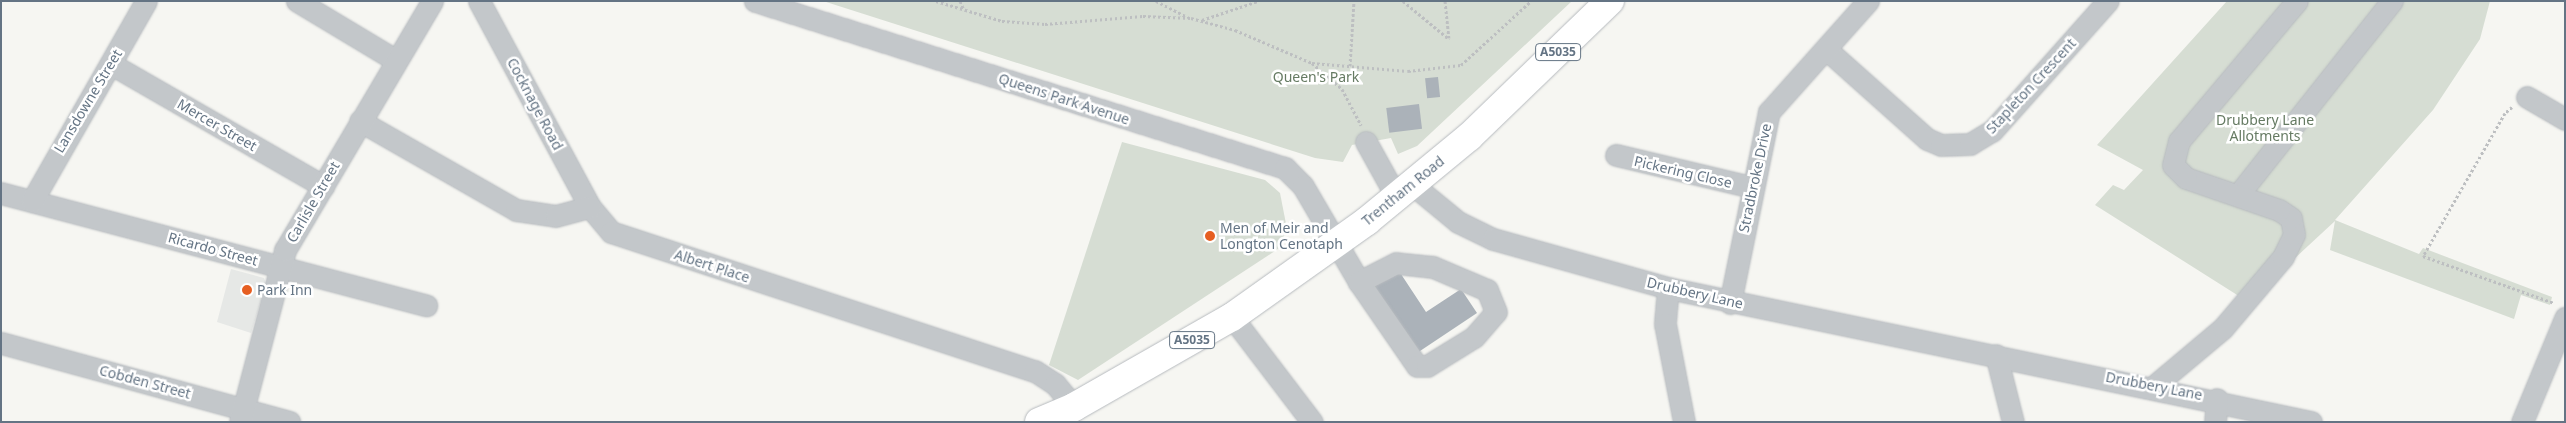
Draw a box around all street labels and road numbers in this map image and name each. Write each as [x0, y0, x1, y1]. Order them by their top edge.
street label: Stapleton Crescent [1983, 35, 2079, 137]
road number: A5035 [1534, 42, 1582, 62]
street label: Lansdowne Street [51, 46, 125, 156]
street label: Cocknage Road [504, 55, 566, 153]
street label: Queens Park Avenue [996, 70, 1132, 128]
street label: Mercer Street [174, 95, 260, 155]
street label: Stradbroke Drive [1735, 122, 1775, 234]
street label: Trentham Road [1358, 153, 1448, 229]
street label: Pickering Close [1632, 153, 1734, 191]
street label: Carlisle Street [283, 159, 343, 245]
street label: Ricardo Street [166, 229, 260, 269]
street label: Albert Place [672, 246, 752, 286]
street label: Drubbery Lane [1645, 274, 1745, 312]
road number: A5035 [1168, 330, 1216, 350]
street label: Cobden Street [98, 362, 192, 402]
street label: Drubbery Lane [2104, 368, 2204, 404]

